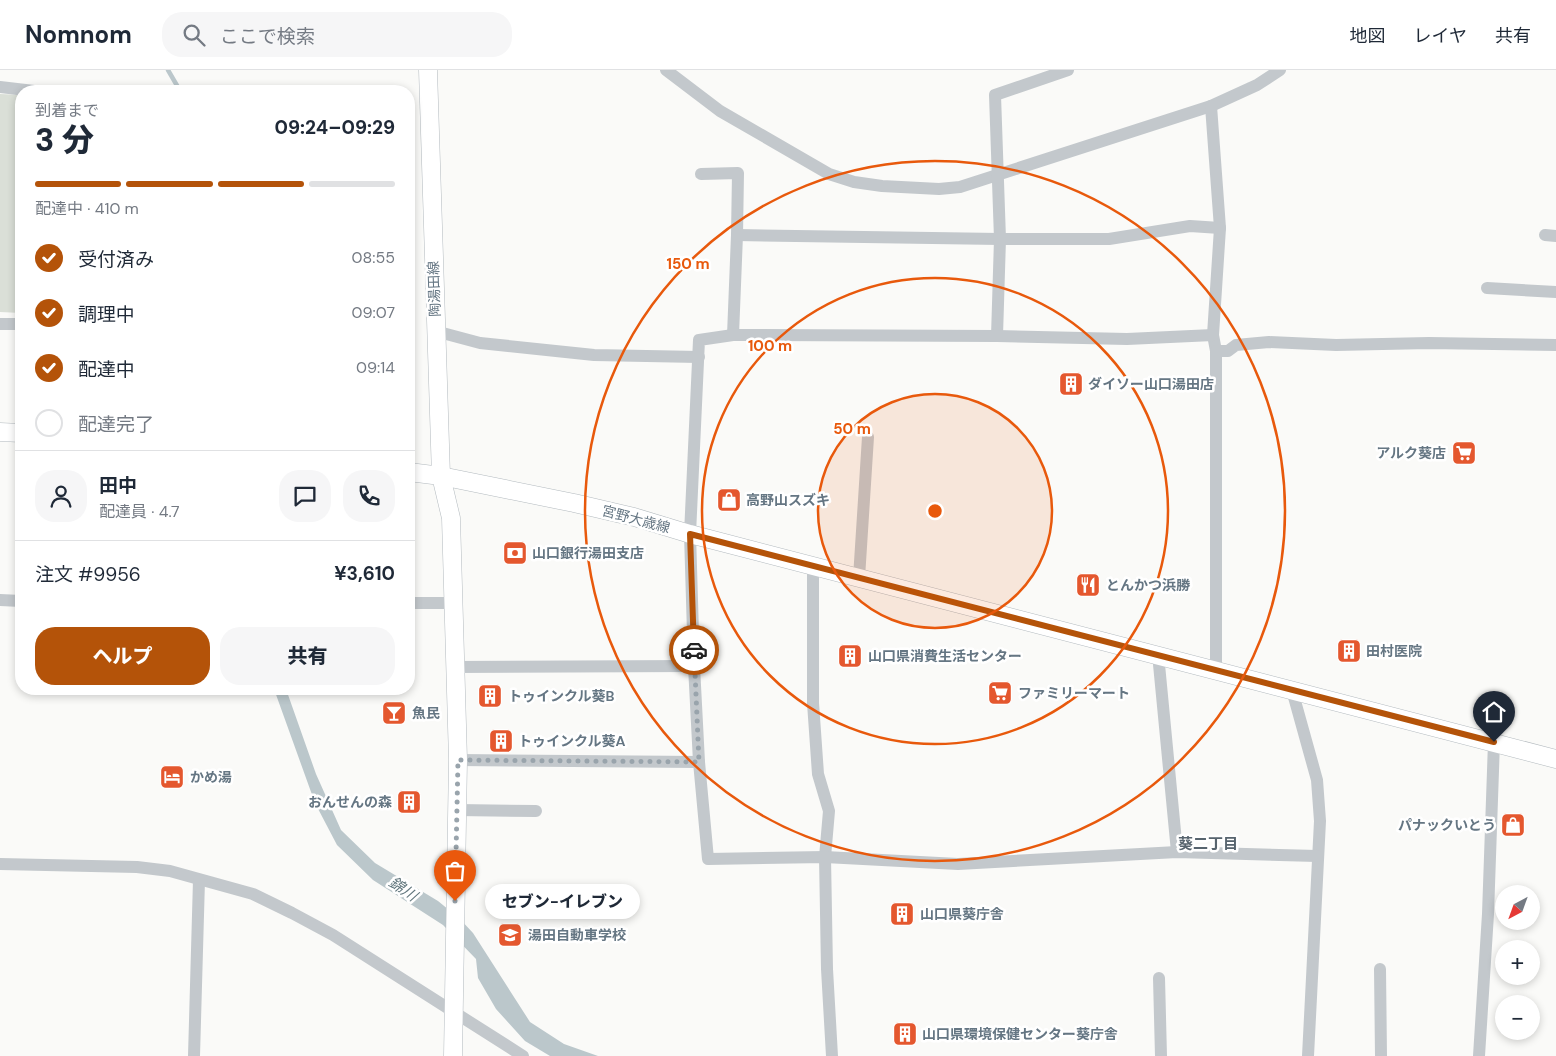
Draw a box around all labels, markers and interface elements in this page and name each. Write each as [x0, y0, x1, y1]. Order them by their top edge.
search box [162, 12, 512, 57]
text: Nomnom [25, 19, 132, 50]
icon: search [180, 21, 208, 49]
text: ここで検索 [220, 24, 315, 49]
text: 地図 [1350, 24, 1386, 48]
text: レイヤ [1414, 24, 1467, 48]
text: 共有 [1495, 24, 1531, 48]
text: 到着まで [35, 100, 99, 121]
text: 09:24–09:29 [275, 115, 395, 140]
text: 3 分 [35, 119, 94, 161]
text: 配達中 · 410 m [35, 198, 139, 219]
icon: check [35, 244, 63, 272]
text: 受付済み [78, 247, 154, 272]
text: 08:55 [352, 247, 395, 268]
text: 150 m [667, 254, 710, 274]
street label: 陶湯田線 [424, 261, 444, 317]
icon: check [35, 299, 63, 327]
text: 調理中 [78, 302, 135, 327]
text: 09:07 [352, 302, 395, 323]
text: 100 m [748, 336, 792, 356]
icon: check [35, 354, 63, 382]
text: 配達中 [78, 357, 135, 382]
text: 09:14 [356, 357, 395, 378]
building icon: ダイソー山口湯田店 [1058, 371, 1084, 397]
place label: ダイソー山口湯田店 [1088, 375, 1214, 393]
text: 配達完了 [78, 412, 154, 437]
text: 50 m [833, 419, 871, 439]
supermarket icon: アルク葵店 [1451, 440, 1477, 466]
place label: アルク葵店 [1376, 444, 1446, 462]
button: person [35, 470, 87, 522]
button: chat [279, 470, 331, 522]
button: phone [343, 470, 395, 522]
text: 田中 [99, 473, 137, 498]
shop icon: 高野山スズキ [716, 487, 742, 513]
place label: 高野山スズキ [746, 491, 830, 509]
text: 配達員 · 4.7 [99, 501, 180, 522]
street label: 宮野大歳線 [600, 501, 672, 537]
centre of rings [926, 502, 944, 520]
bank icon: 山口銀行湯田支店 [502, 540, 528, 566]
place label: 山口銀行湯田支店 [532, 544, 644, 562]
text: ¥3,610 [334, 561, 395, 586]
text: 注文 #9956 [35, 562, 141, 587]
restaurant icon: とんかつ浜勝 [1075, 572, 1101, 598]
place label: とんかつ浜勝 [1106, 576, 1191, 594]
courier [669, 625, 719, 675]
button: ヘルプ [35, 627, 210, 685]
button: 共有 [220, 627, 395, 685]
icon: car [680, 636, 708, 664]
building icon: 田村医院 [1336, 638, 1362, 664]
place label: 田村医院 [1366, 642, 1422, 660]
building icon: 山口県消費生活センター [837, 643, 863, 669]
place label: 山口県消費生活センター [868, 647, 1022, 665]
supermarket icon: ファミリーマート [987, 680, 1013, 706]
building icon: トゥインクル葵B [477, 683, 503, 709]
place label: ファミリーマート [1018, 684, 1130, 702]
place label: トゥインクル葵B [508, 687, 615, 705]
pin [1473, 691, 1515, 742]
icon: home [1480, 698, 1508, 726]
bar icon: 魚民 [381, 700, 407, 726]
place label: 魚民 [412, 704, 440, 722]
building icon: トゥインクル葵A [488, 728, 514, 754]
place label: トゥインクル葵A [518, 732, 626, 750]
hotel icon: かめ湯 [159, 764, 185, 790]
place label: かめ湯 [190, 768, 232, 786]
building icon: おんせんの森 [396, 789, 422, 815]
place label: おんせんの森 [308, 793, 392, 811]
shop icon: パナックいとう [1500, 812, 1526, 838]
place label: パナックいとう [1398, 816, 1496, 834]
district label: 葵二丁目 [1178, 834, 1238, 854]
pin [434, 850, 476, 901]
icon: bag [441, 857, 469, 885]
water label: 錦川 [385, 872, 423, 907]
callout: セブン-イレブン [485, 884, 640, 918]
north arrow [1495, 885, 1540, 930]
map controls [1495, 885, 1540, 1040]
text: セブン-イレブン [502, 891, 623, 912]
building icon: 山口県葵庁舎 [889, 901, 915, 927]
place label: 山口県葵庁舎 [920, 905, 1004, 923]
school or university icon: 湯田自動車学校 [497, 922, 523, 948]
place label: 湯田自動車学校 [528, 926, 626, 944]
button: + [1495, 940, 1540, 985]
button: − [1495, 995, 1540, 1040]
building icon: 山口県環境保健センター葵庁舎 [892, 1021, 918, 1047]
place label: 山口県環境保健センター葵庁舎 [922, 1025, 1118, 1043]

